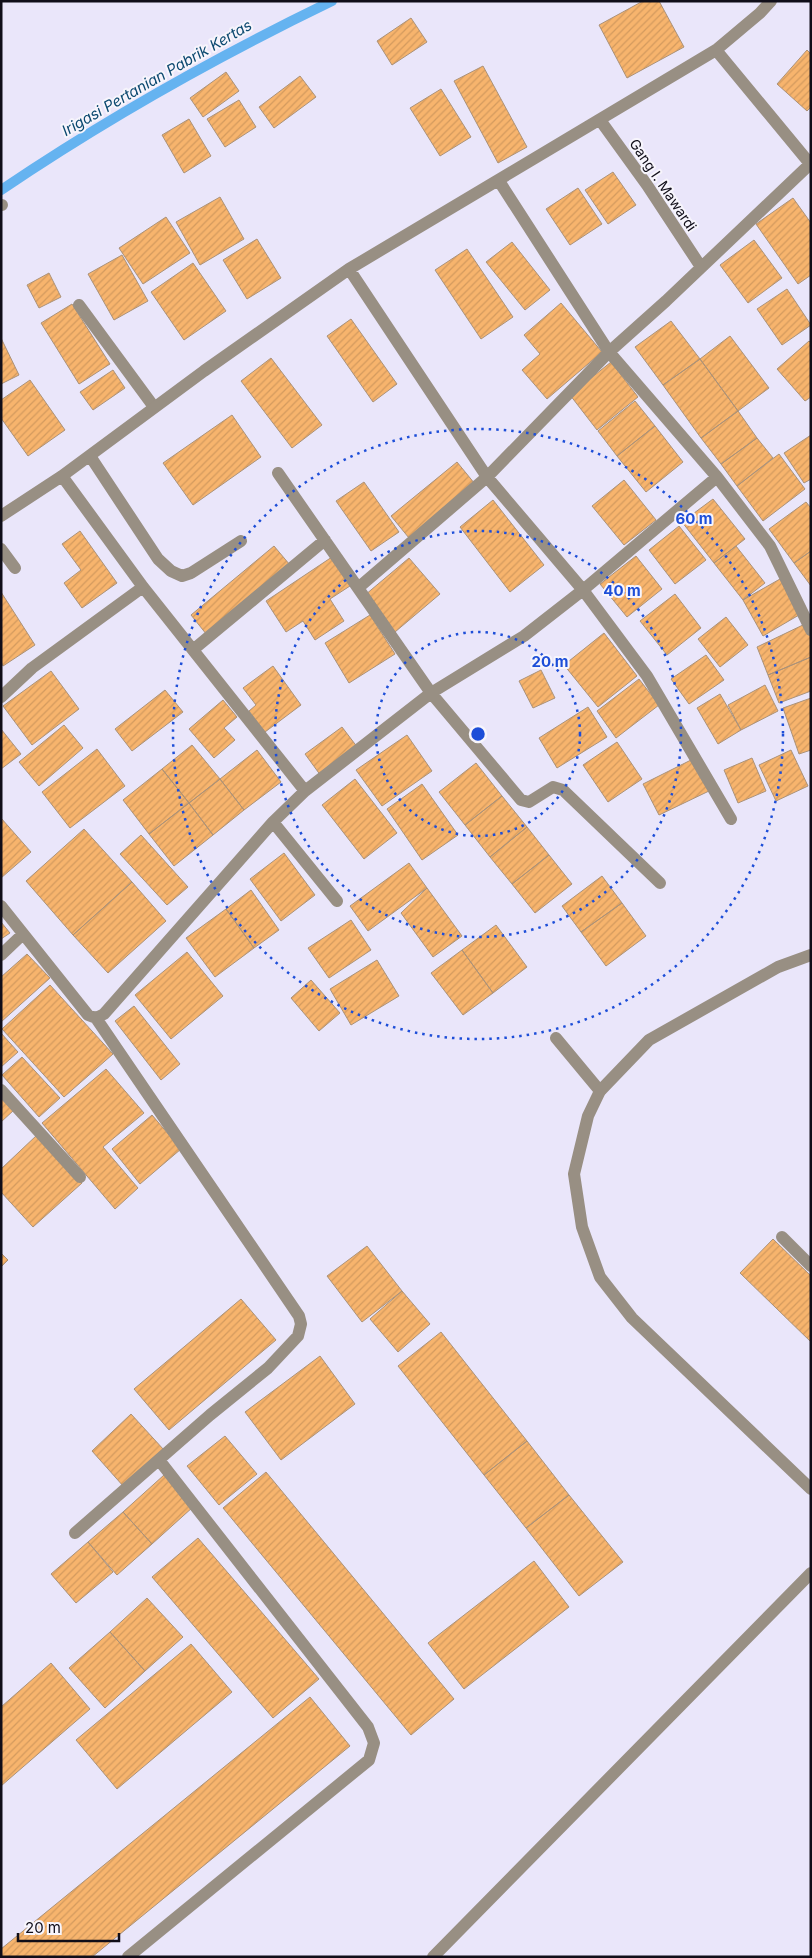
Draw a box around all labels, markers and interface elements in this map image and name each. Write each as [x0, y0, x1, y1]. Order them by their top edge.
water label: Irigasi Pertanian Pabrik Kertas [58, 15, 255, 140]
street label: Gang I. Mawardi [626, 135, 701, 234]
text: 60 m [675, 509, 713, 528]
text: 40 m [603, 581, 641, 600]
text: 20 m [532, 652, 568, 671]
centre of rings [469, 725, 487, 743]
scale bar [18, 1910, 119, 1942]
text: 20 m [25, 1918, 61, 1937]

